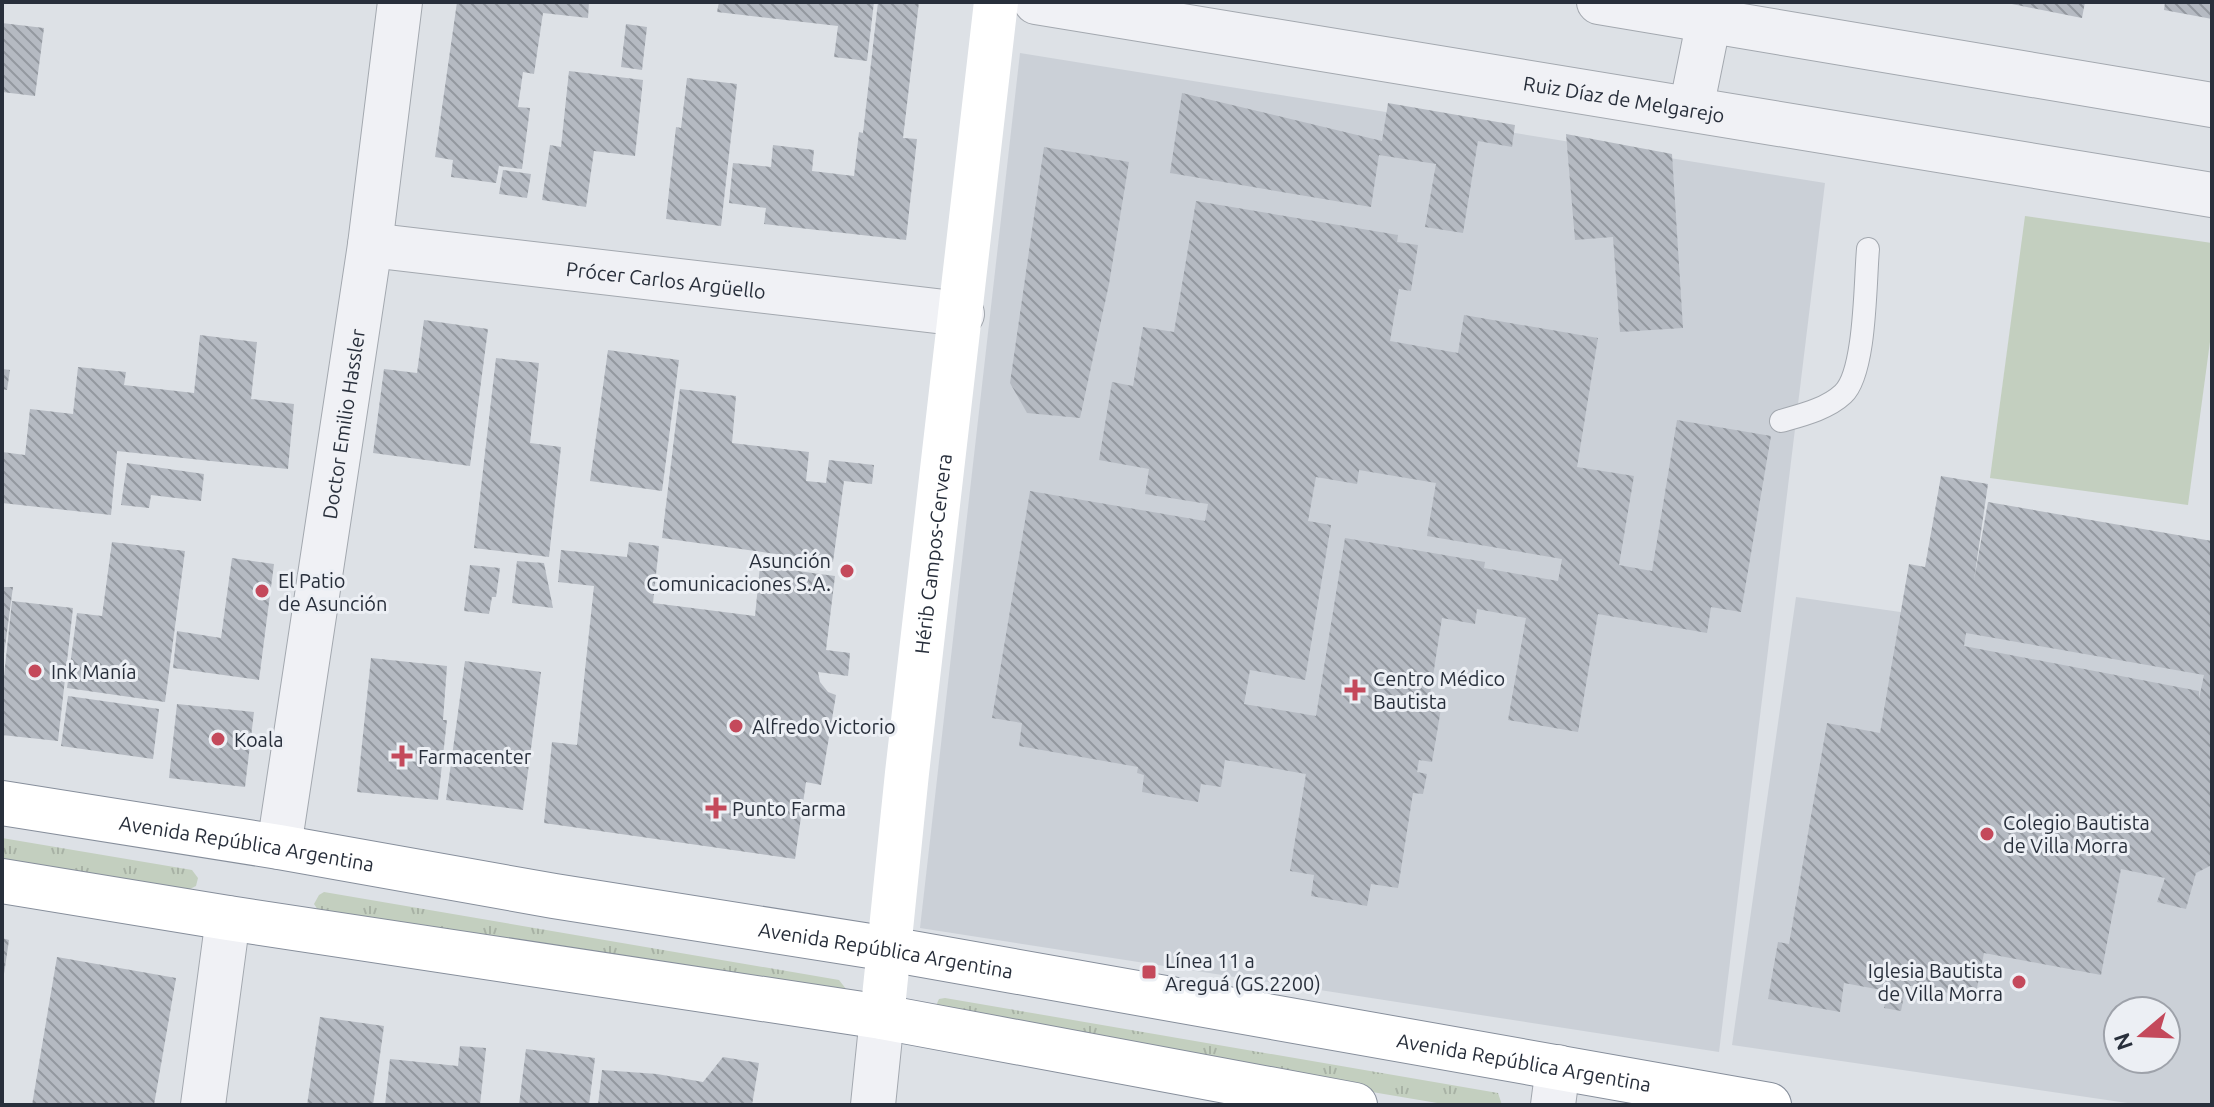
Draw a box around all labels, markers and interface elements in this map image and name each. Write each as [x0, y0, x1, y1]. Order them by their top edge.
street label: Ruiz Díaz de Melgarejo [1522, 71, 1726, 126]
street label: Prócer Carlos Argüello [565, 256, 767, 303]
street label: Doctor Emilio Hassler [317, 327, 369, 521]
street label: Hérib Campos-Cervera [909, 452, 955, 655]
place label: Asunción Comunicaciones S.A. [646, 549, 831, 595]
marker: Asunción Comunicaciones S.A. [838, 562, 856, 580]
place label: El Patio de Asunción [278, 569, 387, 615]
marker: El Patio de Asunción [253, 582, 271, 600]
place label: Ink Manía [51, 660, 136, 683]
marker: Ink Manía [26, 662, 44, 680]
place label: Centro Médico Bautista [1373, 667, 1505, 713]
marker: Centro Médico Bautista [1344, 679, 1366, 701]
place label: Alfredo Victorio [752, 715, 896, 738]
marker: Alfredo Victorio [727, 717, 745, 735]
place label: Koala [234, 728, 283, 751]
marker: Koala [209, 730, 227, 748]
place label: Farmacenter [418, 745, 532, 768]
marker: Farmacenter [393, 747, 411, 765]
place label: Punto Farma [732, 797, 846, 820]
marker: Punto Farma [707, 799, 725, 817]
street label: Avenida República Argentina [118, 810, 376, 875]
place label: Colegio Bautista de Villa Morra [2003, 811, 2150, 857]
marker: Colegio Bautista de Villa Morra [1978, 825, 1996, 843]
street label: Avenida República Argentina [757, 917, 1015, 982]
place label: Línea 11 a Areguá (GS.2200) [1165, 949, 1321, 995]
place label: Iglesia Bautista de Villa Morra [1868, 959, 2003, 1005]
marker: Línea 11 a Areguá (GS.2200) [1140, 963, 1158, 981]
marker: Iglesia Bautista de Villa Morra [2010, 973, 2028, 991]
north arrow [2102, 995, 2182, 1075]
street label: Avenida República Argentina [1395, 1028, 1653, 1095]
text: N [2108, 1030, 2137, 1054]

